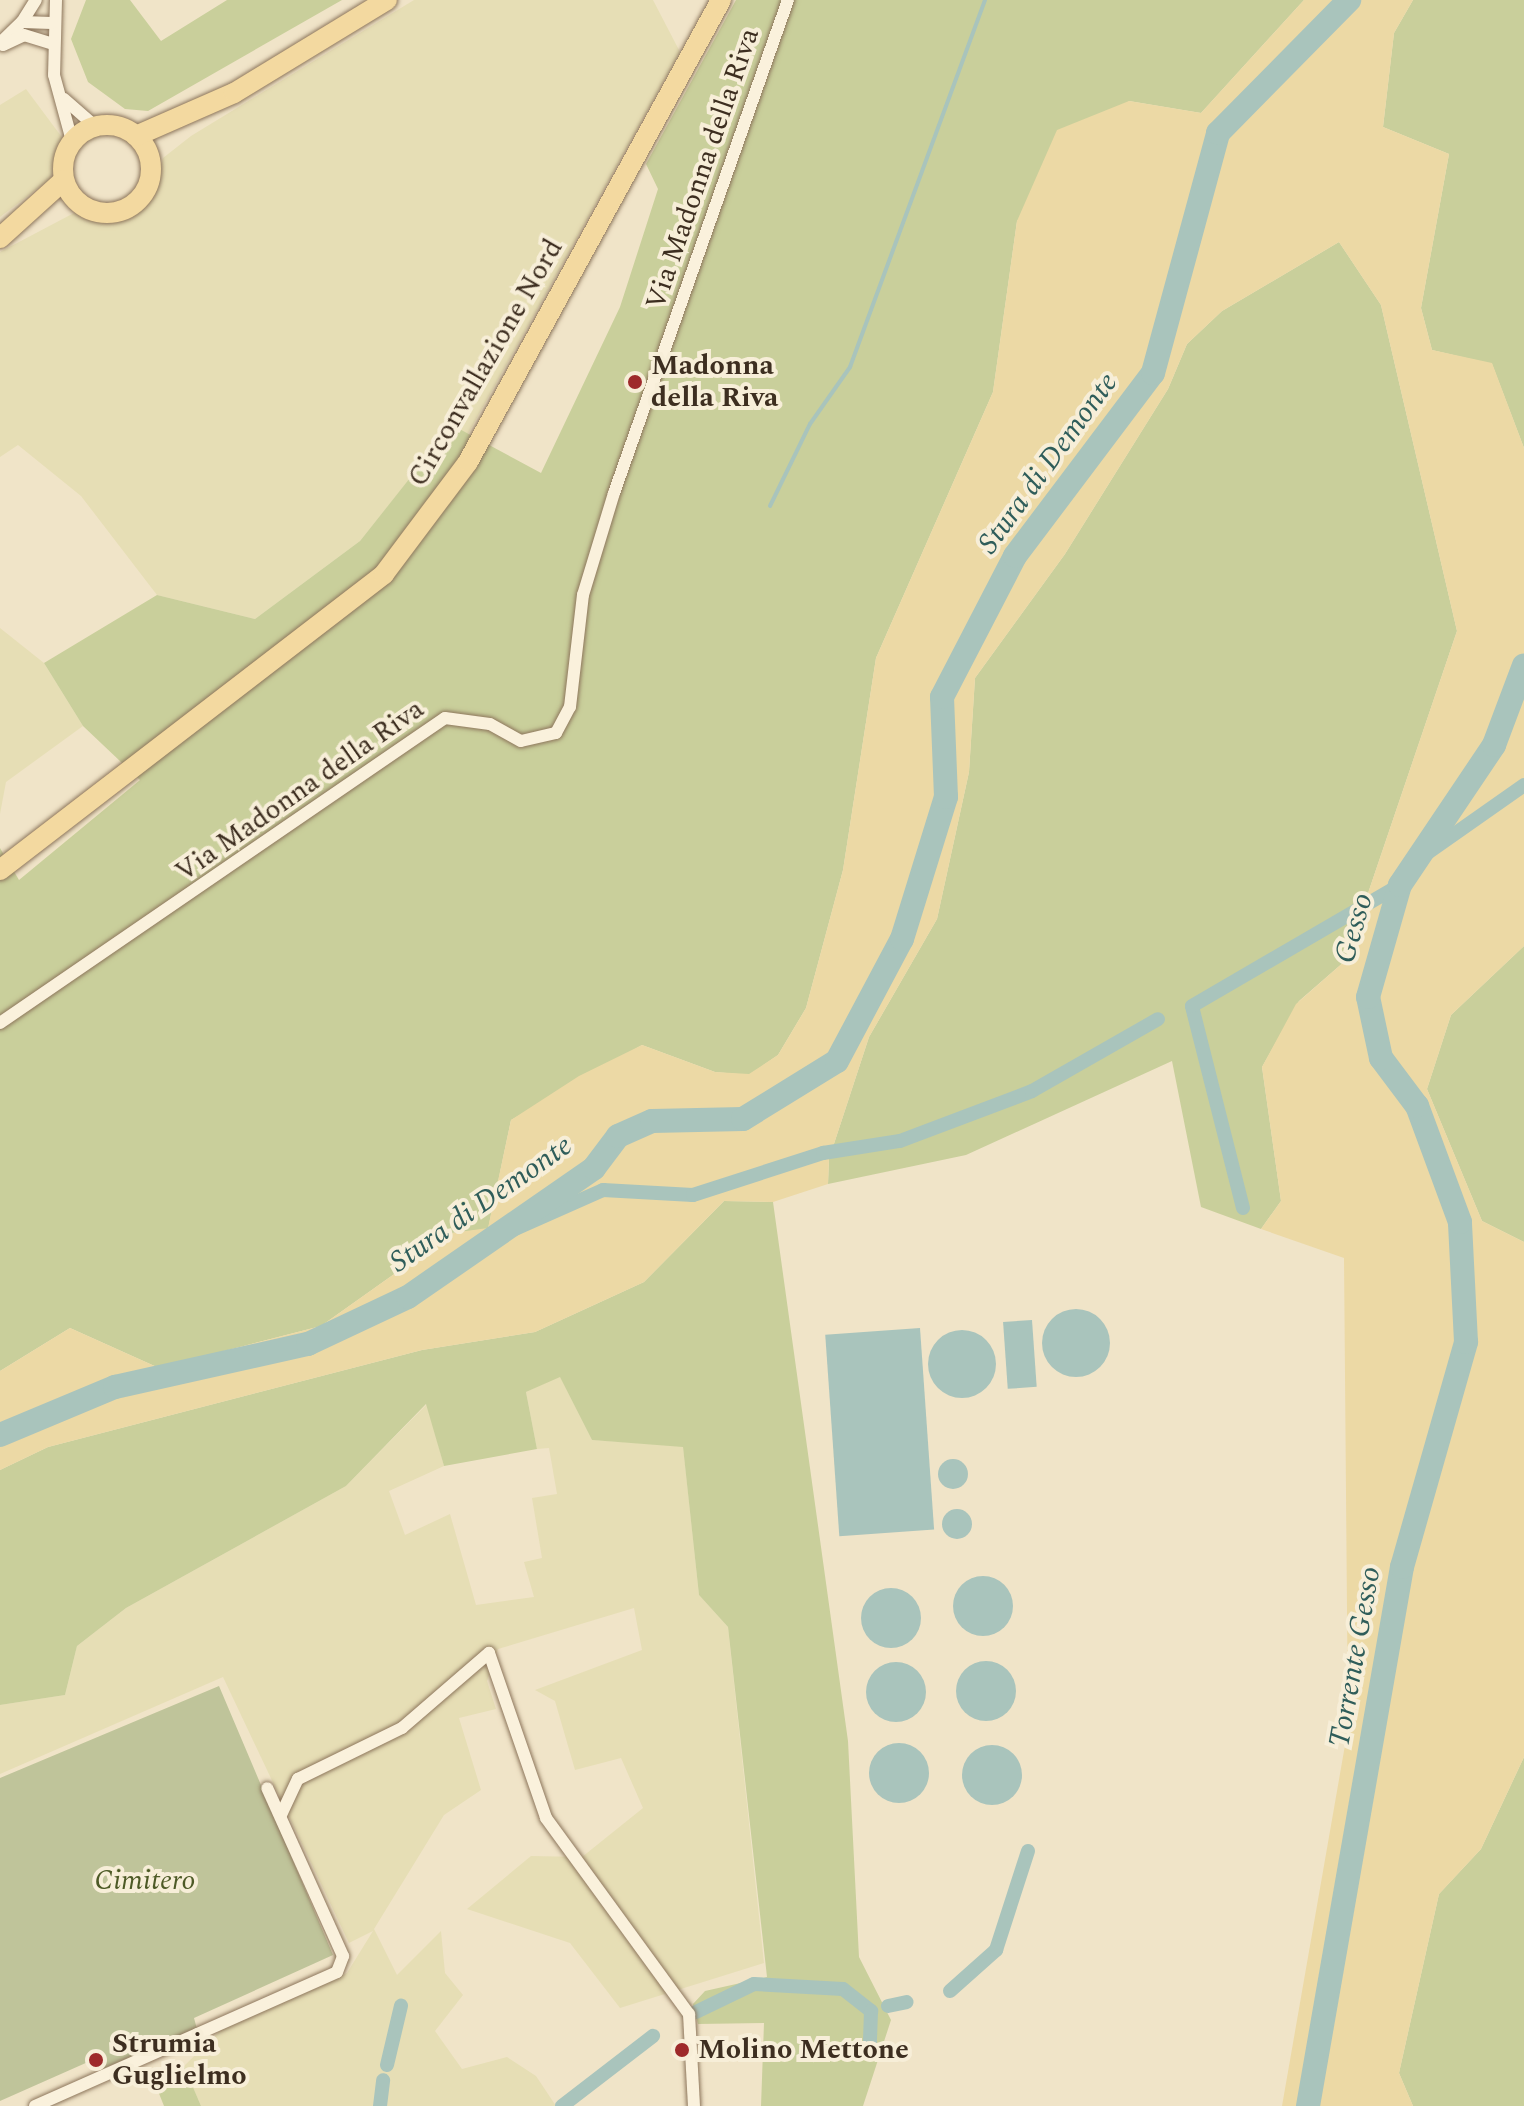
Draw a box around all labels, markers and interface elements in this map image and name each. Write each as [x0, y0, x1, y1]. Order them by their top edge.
street label: Via Madonna della Riva [639, 24, 767, 314]
street label: Circonvallazione Nord [401, 233, 571, 493]
place label: Madonna della Riva [651, 349, 778, 415]
water label: Stura di Demonte [970, 365, 1126, 561]
marker: Madonna della Riva [626, 373, 644, 391]
street label: Via Madonna della Riva [169, 693, 431, 889]
water label: Gesso [1327, 889, 1381, 967]
water label: Stura di Demonte [383, 1128, 579, 1280]
water label: Torrente Gesso [1321, 1564, 1389, 1750]
park label: Cimitero [94, 1864, 196, 1898]
place label: Strumia Guglielmo [112, 2027, 247, 2093]
place label: Molino Mettone [698, 2033, 909, 2067]
marker: Molino Mettone [673, 2041, 691, 2059]
marker: Strumia Guglielmo [87, 2051, 105, 2069]

